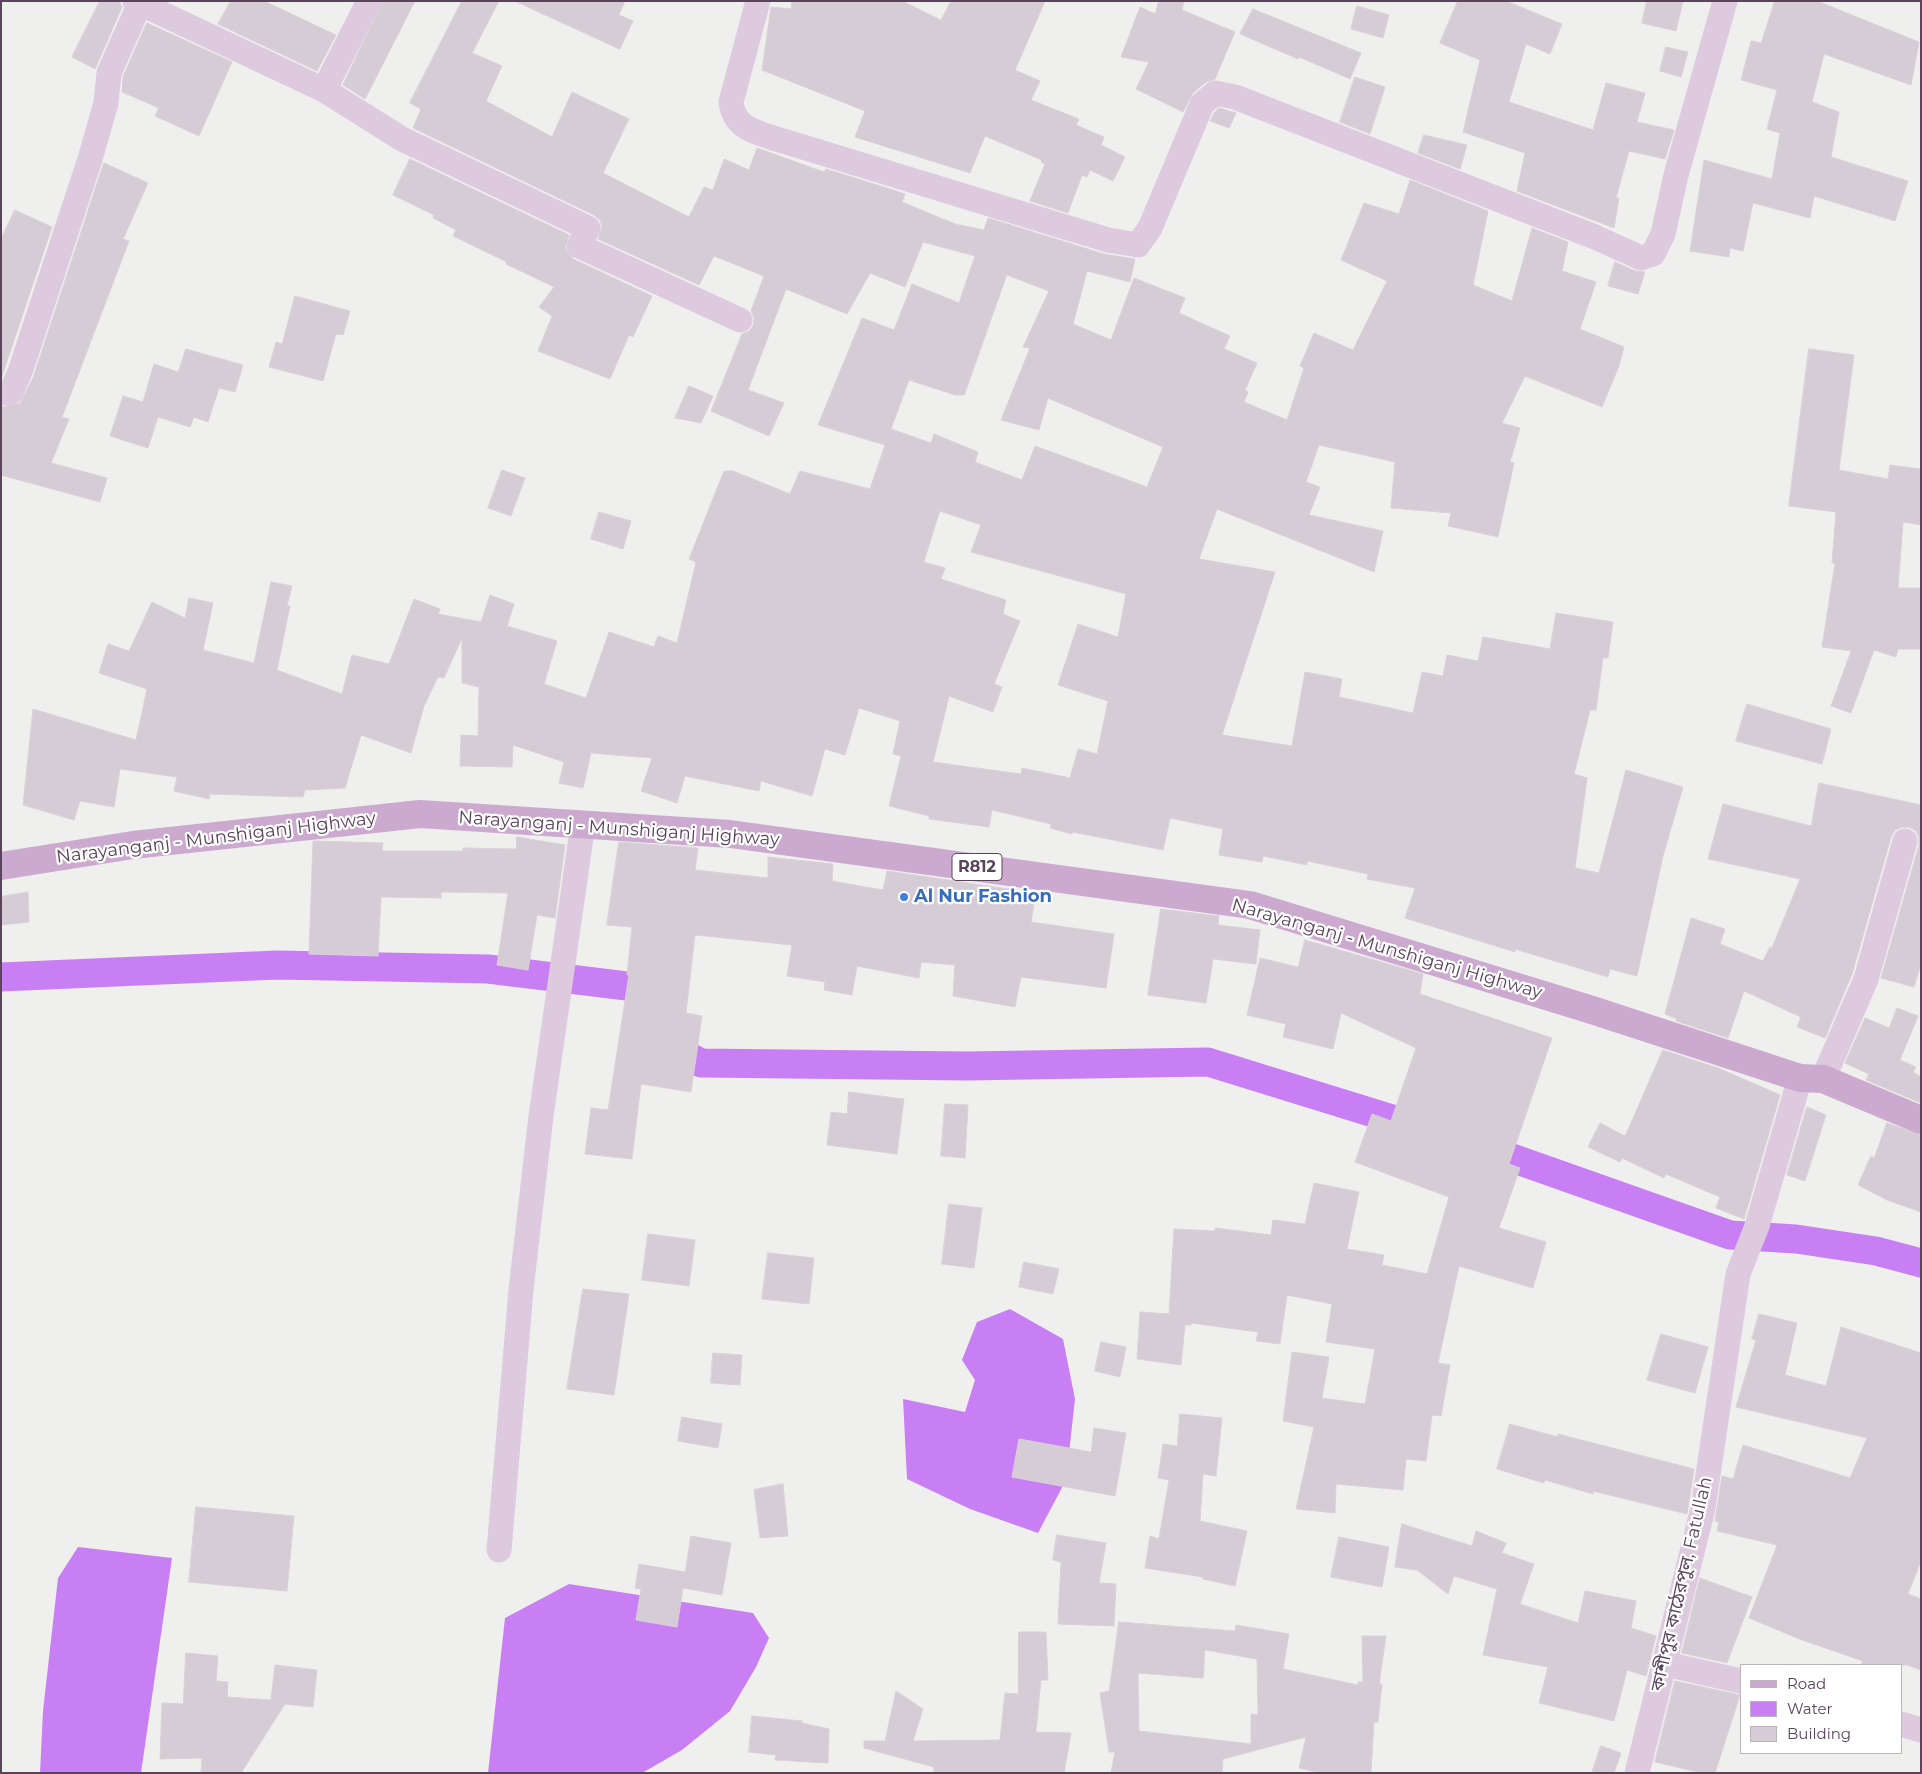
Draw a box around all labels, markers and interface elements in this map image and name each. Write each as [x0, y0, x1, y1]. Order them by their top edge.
street label: Narayanganj - Munshiganj Highway [458, 807, 780, 851]
street label: Narayanganj - Munshiganj Highway [55, 808, 377, 868]
road number: R812 [952, 854, 1002, 880]
place label: Al Nur Fashion [914, 886, 1052, 908]
marker: Al Nur Fashion [898, 891, 910, 903]
street label: Narayanganj - Munshiganj Highway [1229, 894, 1545, 1004]
street label: কাশীপুর কাঠেরপুল, Fatullah [1647, 1475, 1717, 1693]
legend [1740, 1664, 1902, 1754]
text: Road [1787, 1674, 1826, 1693]
text: Water [1787, 1699, 1833, 1718]
text: Building [1787, 1724, 1851, 1743]

